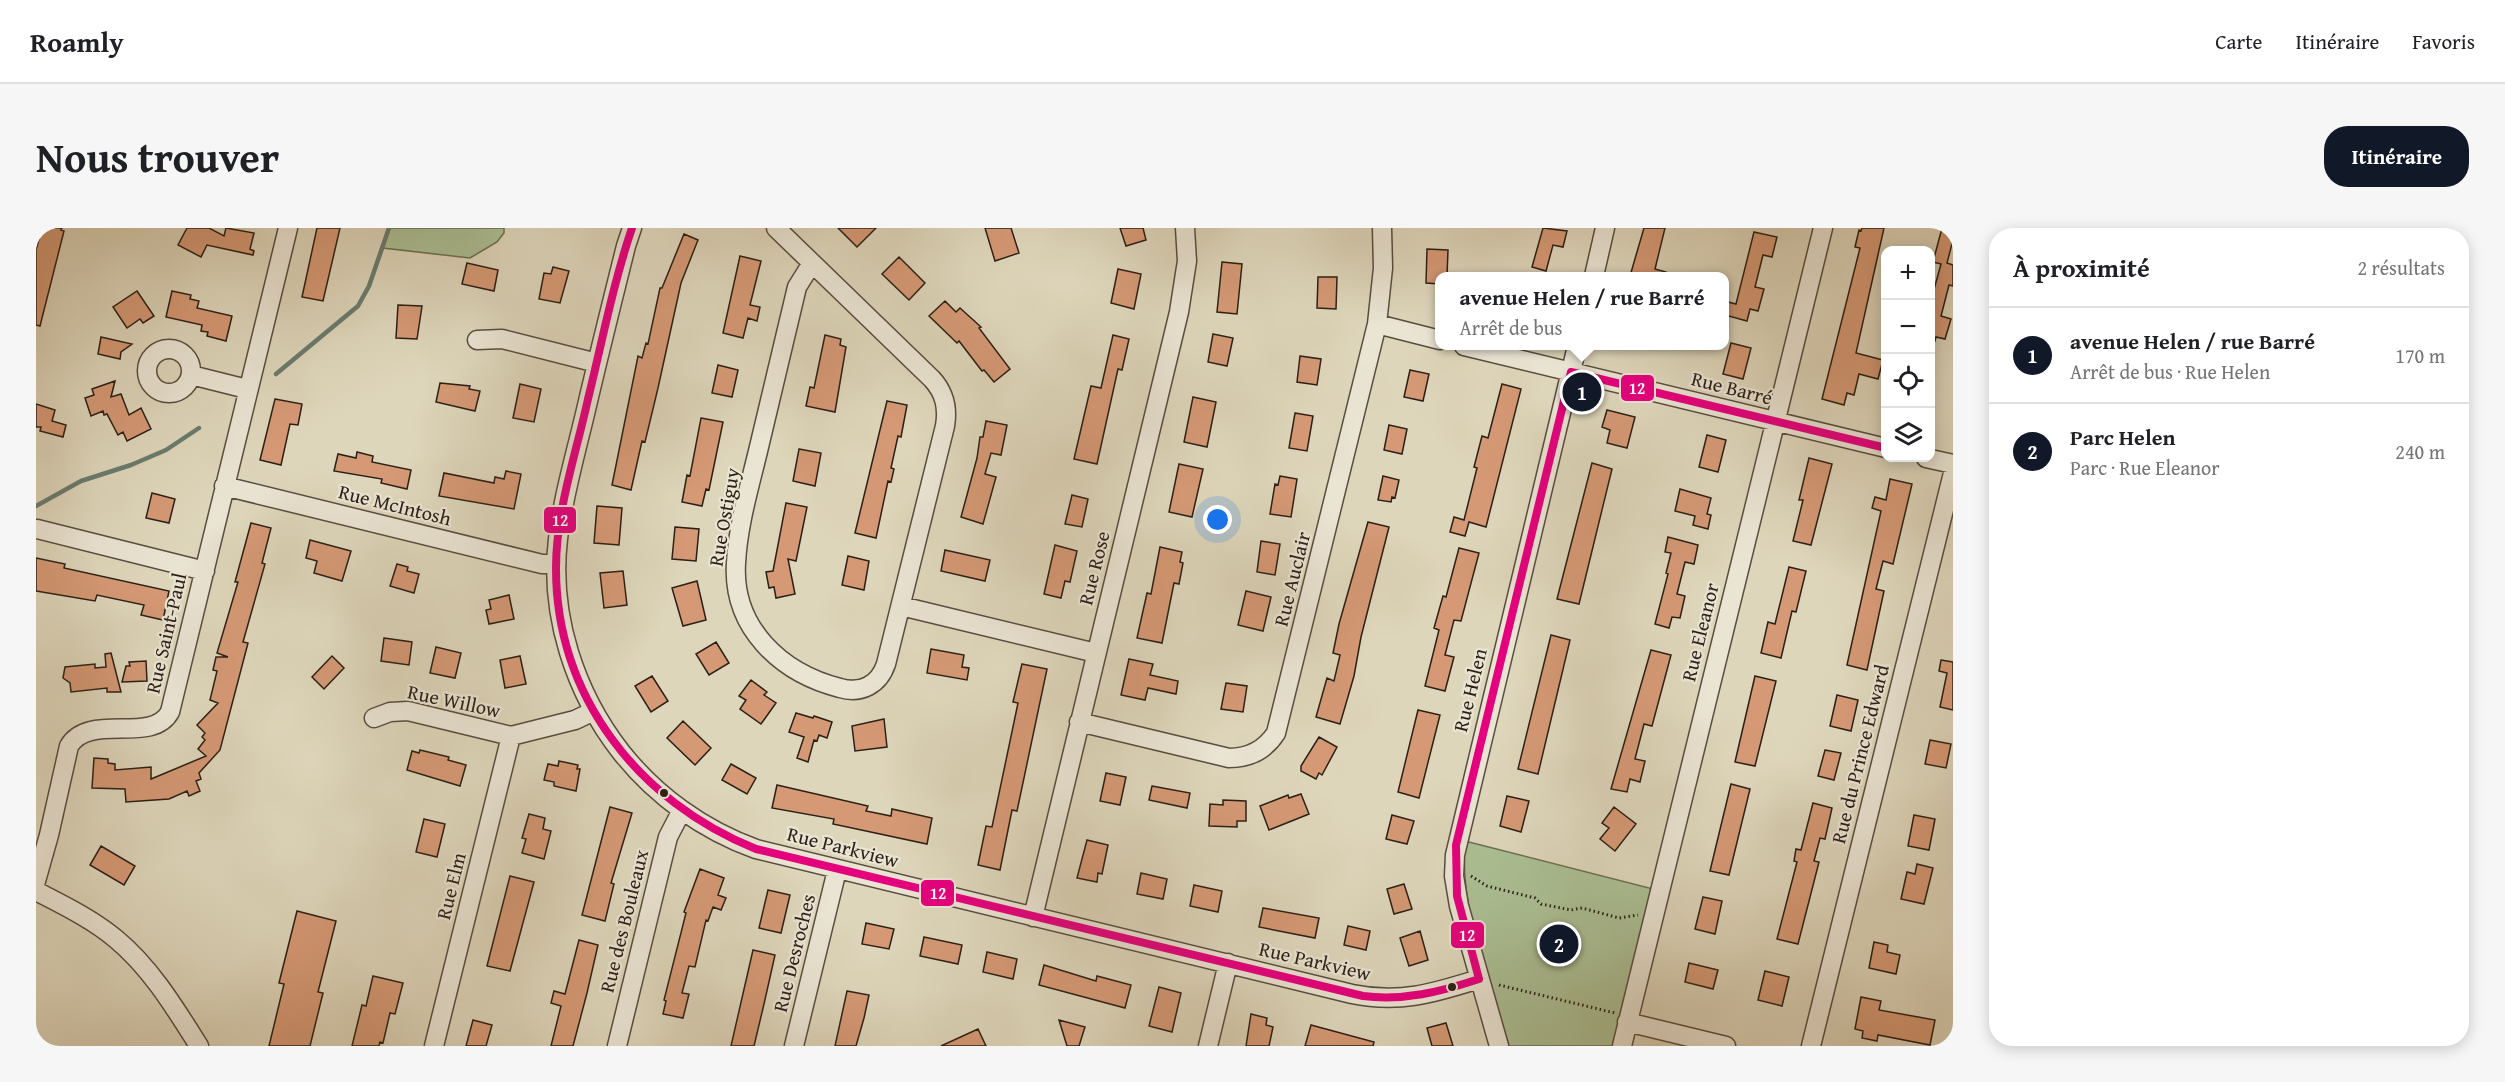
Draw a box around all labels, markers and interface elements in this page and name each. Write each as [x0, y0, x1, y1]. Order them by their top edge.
text: Roamly [30, 21, 124, 62]
text: Carte [2215, 26, 2262, 57]
text: Itinéraire [2295, 26, 2379, 57]
text: Favoris [2412, 26, 2475, 57]
text: Nous trouver [36, 126, 279, 187]
button: Itinéraire [2324, 126, 2469, 187]
map controls [1881, 246, 1935, 462]
button: + [1881, 246, 1935, 300]
text: À proximité [2013, 248, 2150, 287]
text: 2 résultats [2357, 253, 2445, 282]
popup [1435, 272, 1729, 350]
text: avenue Helen / rue Barré [1460, 281, 1704, 313]
button: − [1881, 300, 1935, 354]
text: Arrêt de bus [1460, 313, 1563, 342]
text: avenue Helen / rue Barré [2070, 325, 2315, 357]
text: 1 [2027, 341, 2038, 370]
text: 170 m [2395, 341, 2445, 370]
button: locate [1881, 354, 1935, 408]
text: Arrêt de bus · Rue Helen [2070, 357, 2270, 386]
street label: Rue Barré [1688, 363, 1776, 412]
pin: 1 [1562, 370, 1602, 414]
line badge: 12 [1620, 374, 1655, 402]
text: 12 [1629, 376, 1645, 400]
button: layers [1881, 408, 1935, 462]
text: Parc Helen [2070, 421, 2176, 453]
text: 2 [2027, 437, 2038, 466]
text: 240 m [2395, 437, 2445, 466]
text: Parc · Rue Eleanor [2070, 453, 2220, 482]
street label: Rue Ostiguy [701, 465, 746, 568]
street label: Rue McIntosh [336, 477, 455, 533]
your location [1203, 505, 1232, 534]
line badge: 12 [543, 506, 577, 534]
text: 12 [552, 508, 568, 532]
street label: Rue Rose [1070, 528, 1117, 608]
street label: Rue Auclair [1266, 529, 1317, 629]
street label: Rue Saint-Paul [138, 569, 194, 696]
street label: Rue Eleanor [1673, 580, 1726, 684]
street label: Rue Helen [1445, 645, 1494, 735]
street label: Rue du Prince Edward [1823, 661, 1896, 846]
street label: Rue Willow [405, 677, 504, 725]
unlabelled marker [658, 787, 670, 799]
street label: Rue Parkview [784, 819, 903, 875]
street label: Rue des Bouleaux [592, 846, 655, 995]
street label: Rue Elm [428, 849, 473, 922]
line badge: 12 [920, 879, 955, 907]
text: 12 [930, 881, 946, 905]
street label: Rue Desroches [765, 891, 822, 1015]
line badge: 12 [1450, 921, 1485, 949]
pin: 2 [1540, 922, 1579, 966]
text: 12 [1459, 923, 1475, 947]
street label: Rue Parkview [1256, 934, 1375, 988]
unlabelled marker [1446, 981, 1458, 993]

